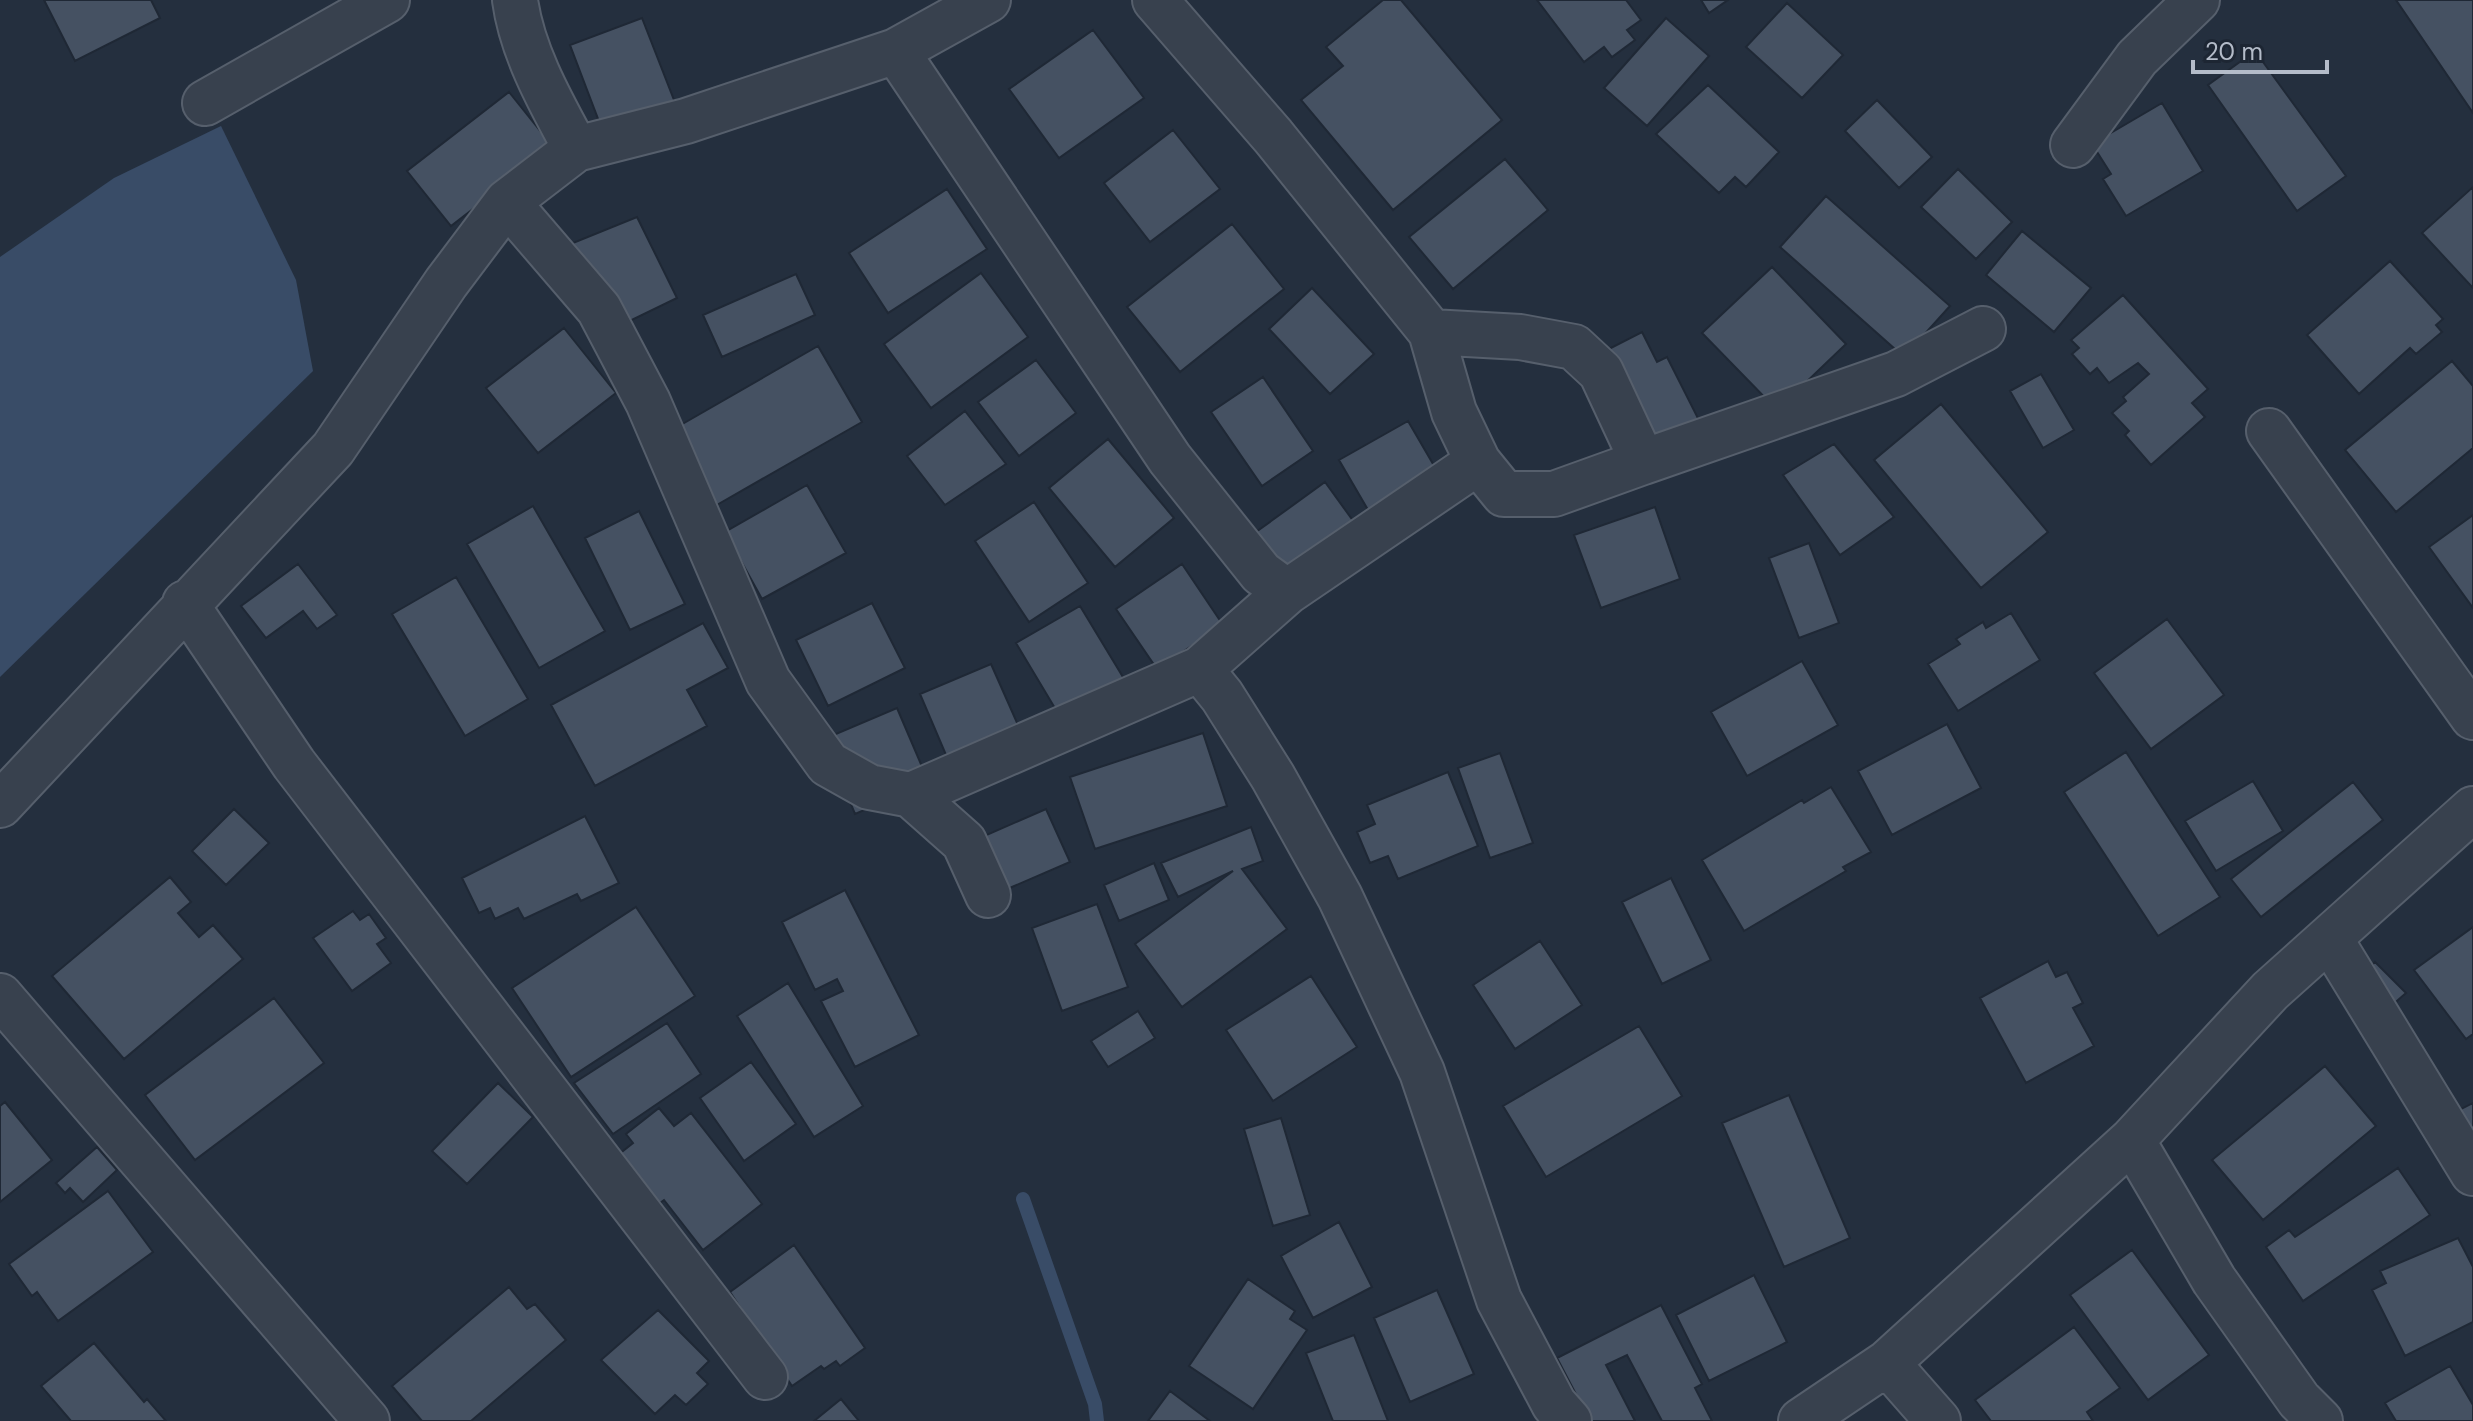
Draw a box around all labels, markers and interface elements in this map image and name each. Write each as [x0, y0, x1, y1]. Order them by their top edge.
scale bar [2193, 24, 2327, 74]
text: 20 m [2205, 36, 2263, 67]

